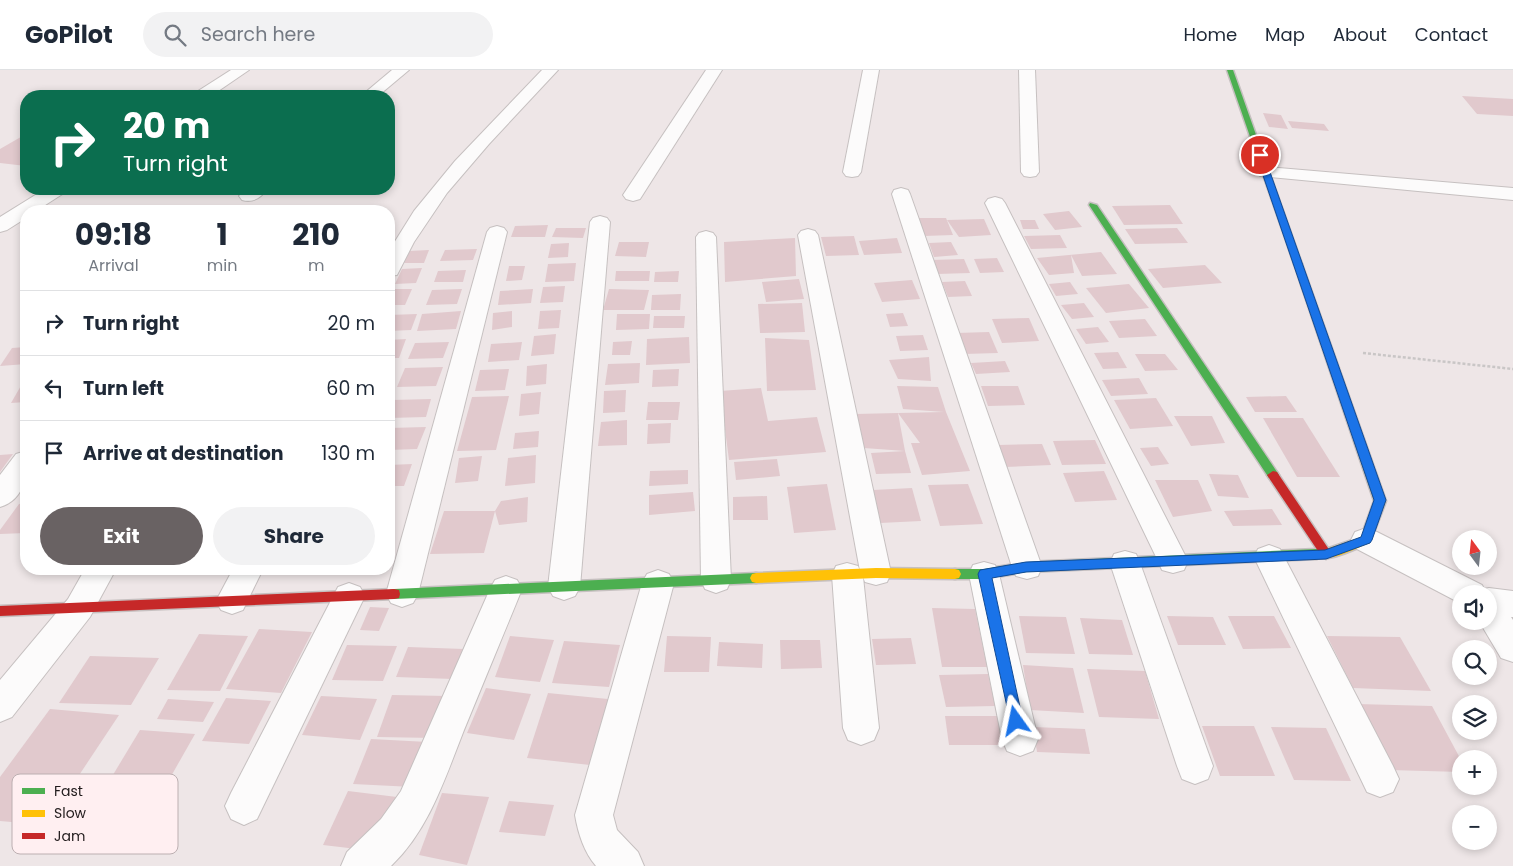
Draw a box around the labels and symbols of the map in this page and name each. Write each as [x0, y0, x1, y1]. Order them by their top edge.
pin [1239, 134, 1281, 176]
north arrow [1452, 530, 1498, 575]
position arrow [989, 694, 1041, 746]
legend [12, 774, 178, 854]
text: Fast [54, 781, 83, 801]
text: Slow [54, 803, 87, 823]
text: Jam [54, 826, 85, 846]

